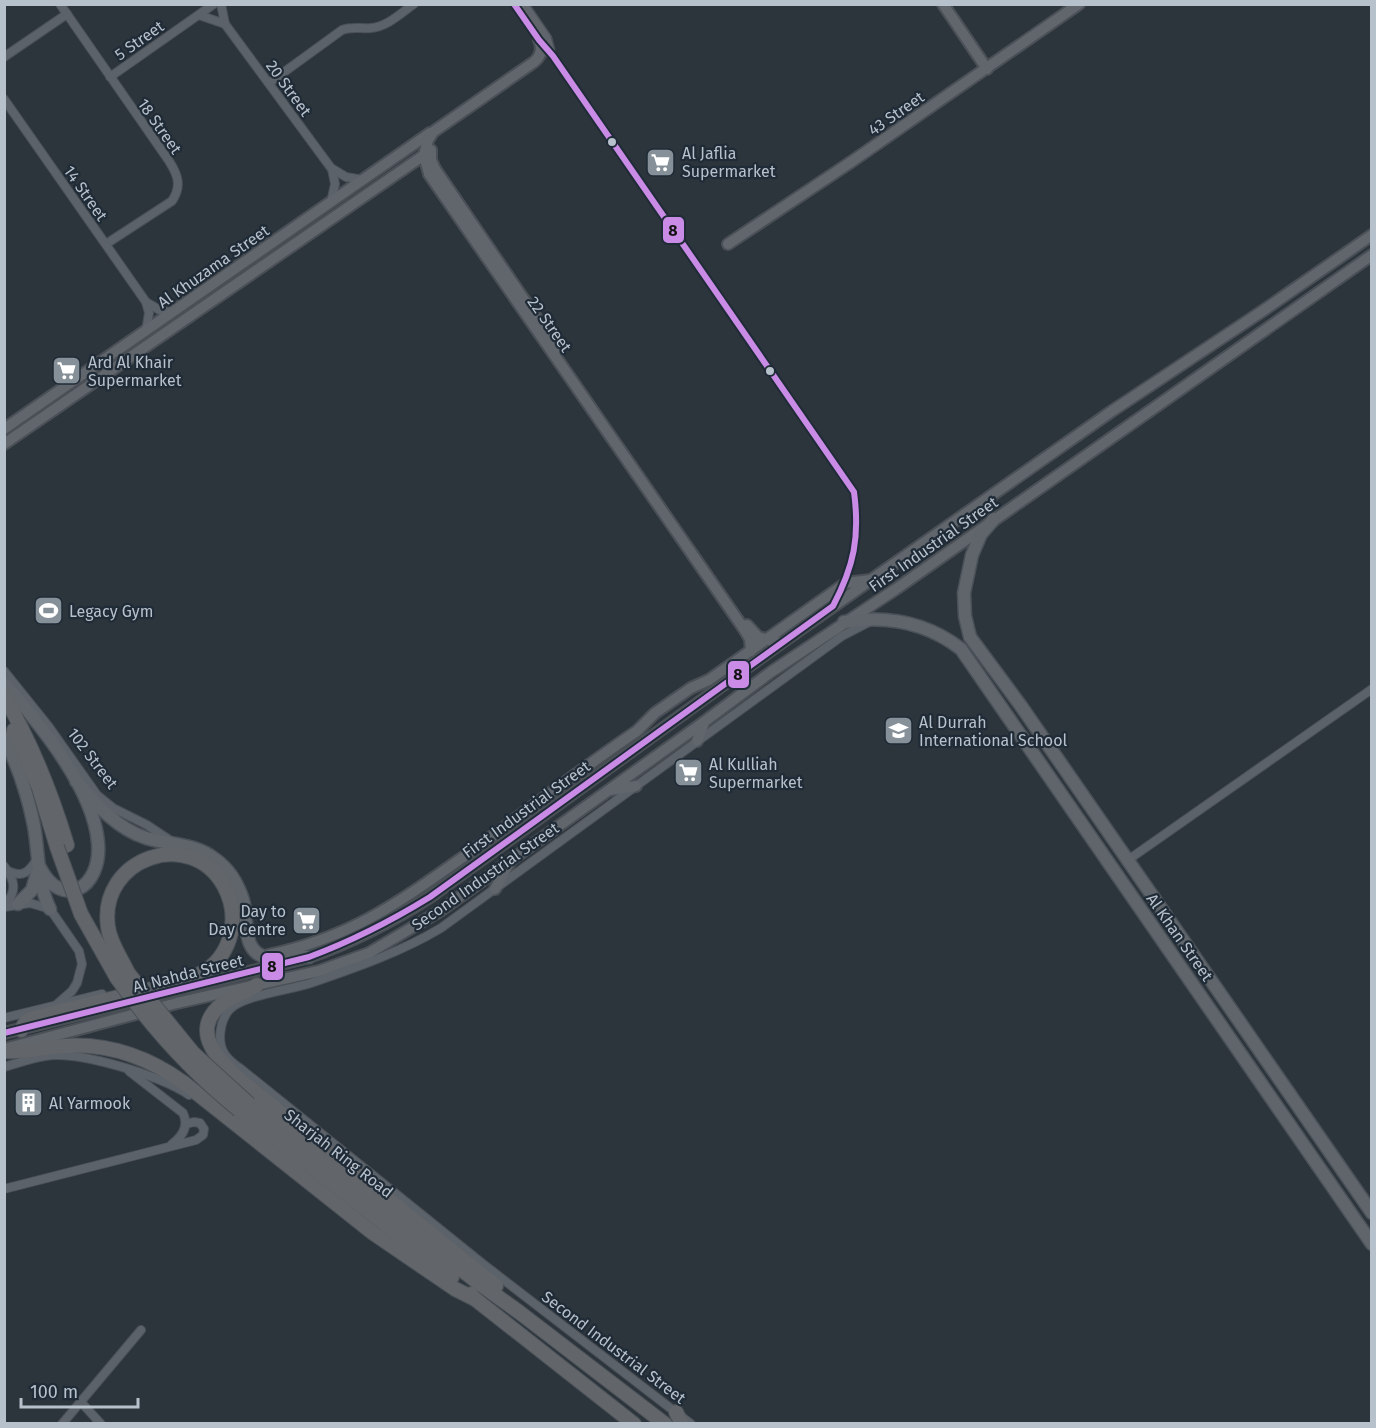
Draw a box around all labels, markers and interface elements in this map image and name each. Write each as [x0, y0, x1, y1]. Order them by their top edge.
street label: 5 Street [111, 17, 168, 64]
street label: 20 Street [262, 57, 315, 120]
street label: 43 Street [865, 87, 928, 140]
street label: 18 Street [134, 95, 186, 158]
unlabelled marker [606, 136, 618, 148]
place label: Al Jaflia Supermarket [682, 144, 776, 181]
supermarket icon: Al Jaflia Supermarket [645, 146, 677, 178]
street label: 14 Street [60, 162, 112, 225]
line badge: 8 [662, 216, 685, 244]
street label: Al Khuzama Street [154, 221, 273, 312]
text: 8 [668, 221, 678, 240]
street label: 22 Street [524, 293, 576, 356]
place label: Ard Al Khair Supermarket [88, 353, 182, 390]
supermarket icon: Ard Al Khair Supermarket [51, 355, 83, 387]
unlabelled marker [764, 365, 776, 377]
street label: First Industrial Street [865, 493, 1002, 596]
sports icon: Legacy Gym [32, 595, 64, 627]
place label: Legacy Gym [69, 602, 153, 621]
line badge: 8 [727, 660, 750, 689]
text: 8 [733, 665, 743, 684]
place label: Al Durrah International School [919, 713, 1068, 750]
school or university icon: Al Durrah International School [882, 715, 914, 747]
street label: 102 Street [64, 724, 122, 793]
place label: Al Kulliah Supermarket [709, 755, 803, 792]
street label: First Industrial Street [459, 757, 594, 862]
supermarket icon: Al Kulliah Supermarket [672, 757, 704, 789]
street label: Second Industrial Street [408, 818, 563, 934]
street label: Al Khan Street [1142, 890, 1217, 985]
place label: Day to Day Centre [208, 902, 286, 939]
supermarket icon: Day to Day Centre [291, 904, 323, 936]
street label: Al Nahda Street [131, 951, 245, 996]
line badge: 8 [261, 952, 284, 981]
text: 8 [267, 957, 277, 976]
building icon: Al Yarmook [12, 1087, 44, 1119]
place label: Al Yarmook [49, 1094, 131, 1113]
street label: Sharjah Ring Road [281, 1105, 397, 1202]
street label: Second Industrial Street [538, 1287, 690, 1408]
scale bar [21, 1371, 138, 1409]
text: 100 m [30, 1381, 78, 1403]

